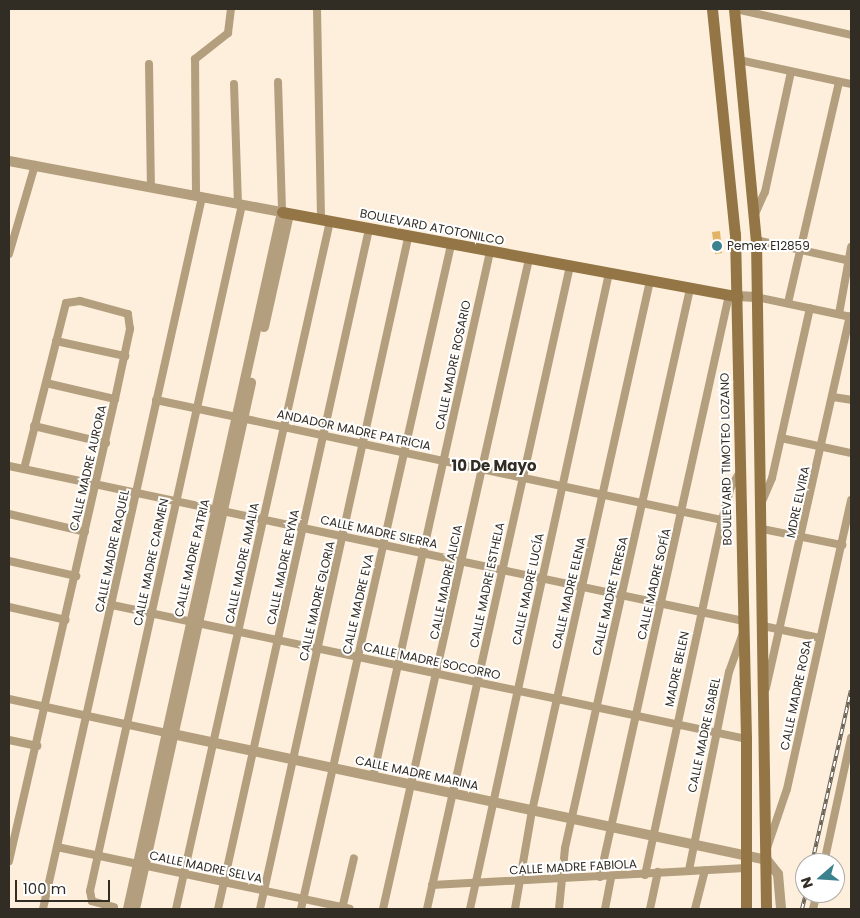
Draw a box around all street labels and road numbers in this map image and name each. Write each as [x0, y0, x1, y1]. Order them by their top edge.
street label: BOULEVARD ATOTONILCO [359, 206, 505, 248]
street label: CALLE MADRE ROSARIO [432, 299, 474, 431]
street label: BOULEVARD TIMOTEO LOZANO [717, 372, 735, 546]
street label: CALLE MADRE AURORA [66, 404, 110, 532]
street label: ANDADOR MADRE PATRICIA [276, 407, 432, 453]
street label: MDRE ELVIRA [783, 465, 813, 539]
street label: CALLE MADRE RAQUEL [92, 488, 132, 614]
street label: CALLE MADRE CARMEN [130, 497, 172, 627]
street label: CALLE MADRE PATRIA [171, 498, 213, 618]
street label: CALLE MADRE AMALIA [222, 501, 262, 625]
street label: CALLE MADRE REYNA [264, 508, 302, 626]
street label: CALLE MADRE SIERRA [319, 513, 439, 551]
street label: CALLE MADRE ESTHELA [467, 521, 507, 649]
street label: CALLE MADRE ALICIA [427, 523, 465, 641]
street label: CALLE MADRE SOFÍA [634, 527, 674, 641]
street label: CALLE MADRE LUCÍA [509, 532, 547, 646]
street label: CALLE MADRE TERESA [589, 535, 631, 657]
street label: CALLE MADRE ELENA [549, 536, 589, 650]
street label: CALLE MADRE GLORIA [296, 539, 338, 663]
street label: CALLE MADRE EVA [339, 552, 377, 656]
street label: MADRE BELEN [662, 630, 692, 708]
street label: CALLE MADRE ROSA [777, 638, 815, 752]
street label: CALLE MADRE SOCORRO [362, 639, 502, 683]
street label: CALLE MADRE ISABEL [685, 676, 723, 794]
street label: CALLE MADRE MARINA [354, 753, 480, 793]
street label: CALLE MADRE SELVA [148, 848, 264, 886]
street label: CALLE MADRE FABIOLA [509, 856, 637, 878]

